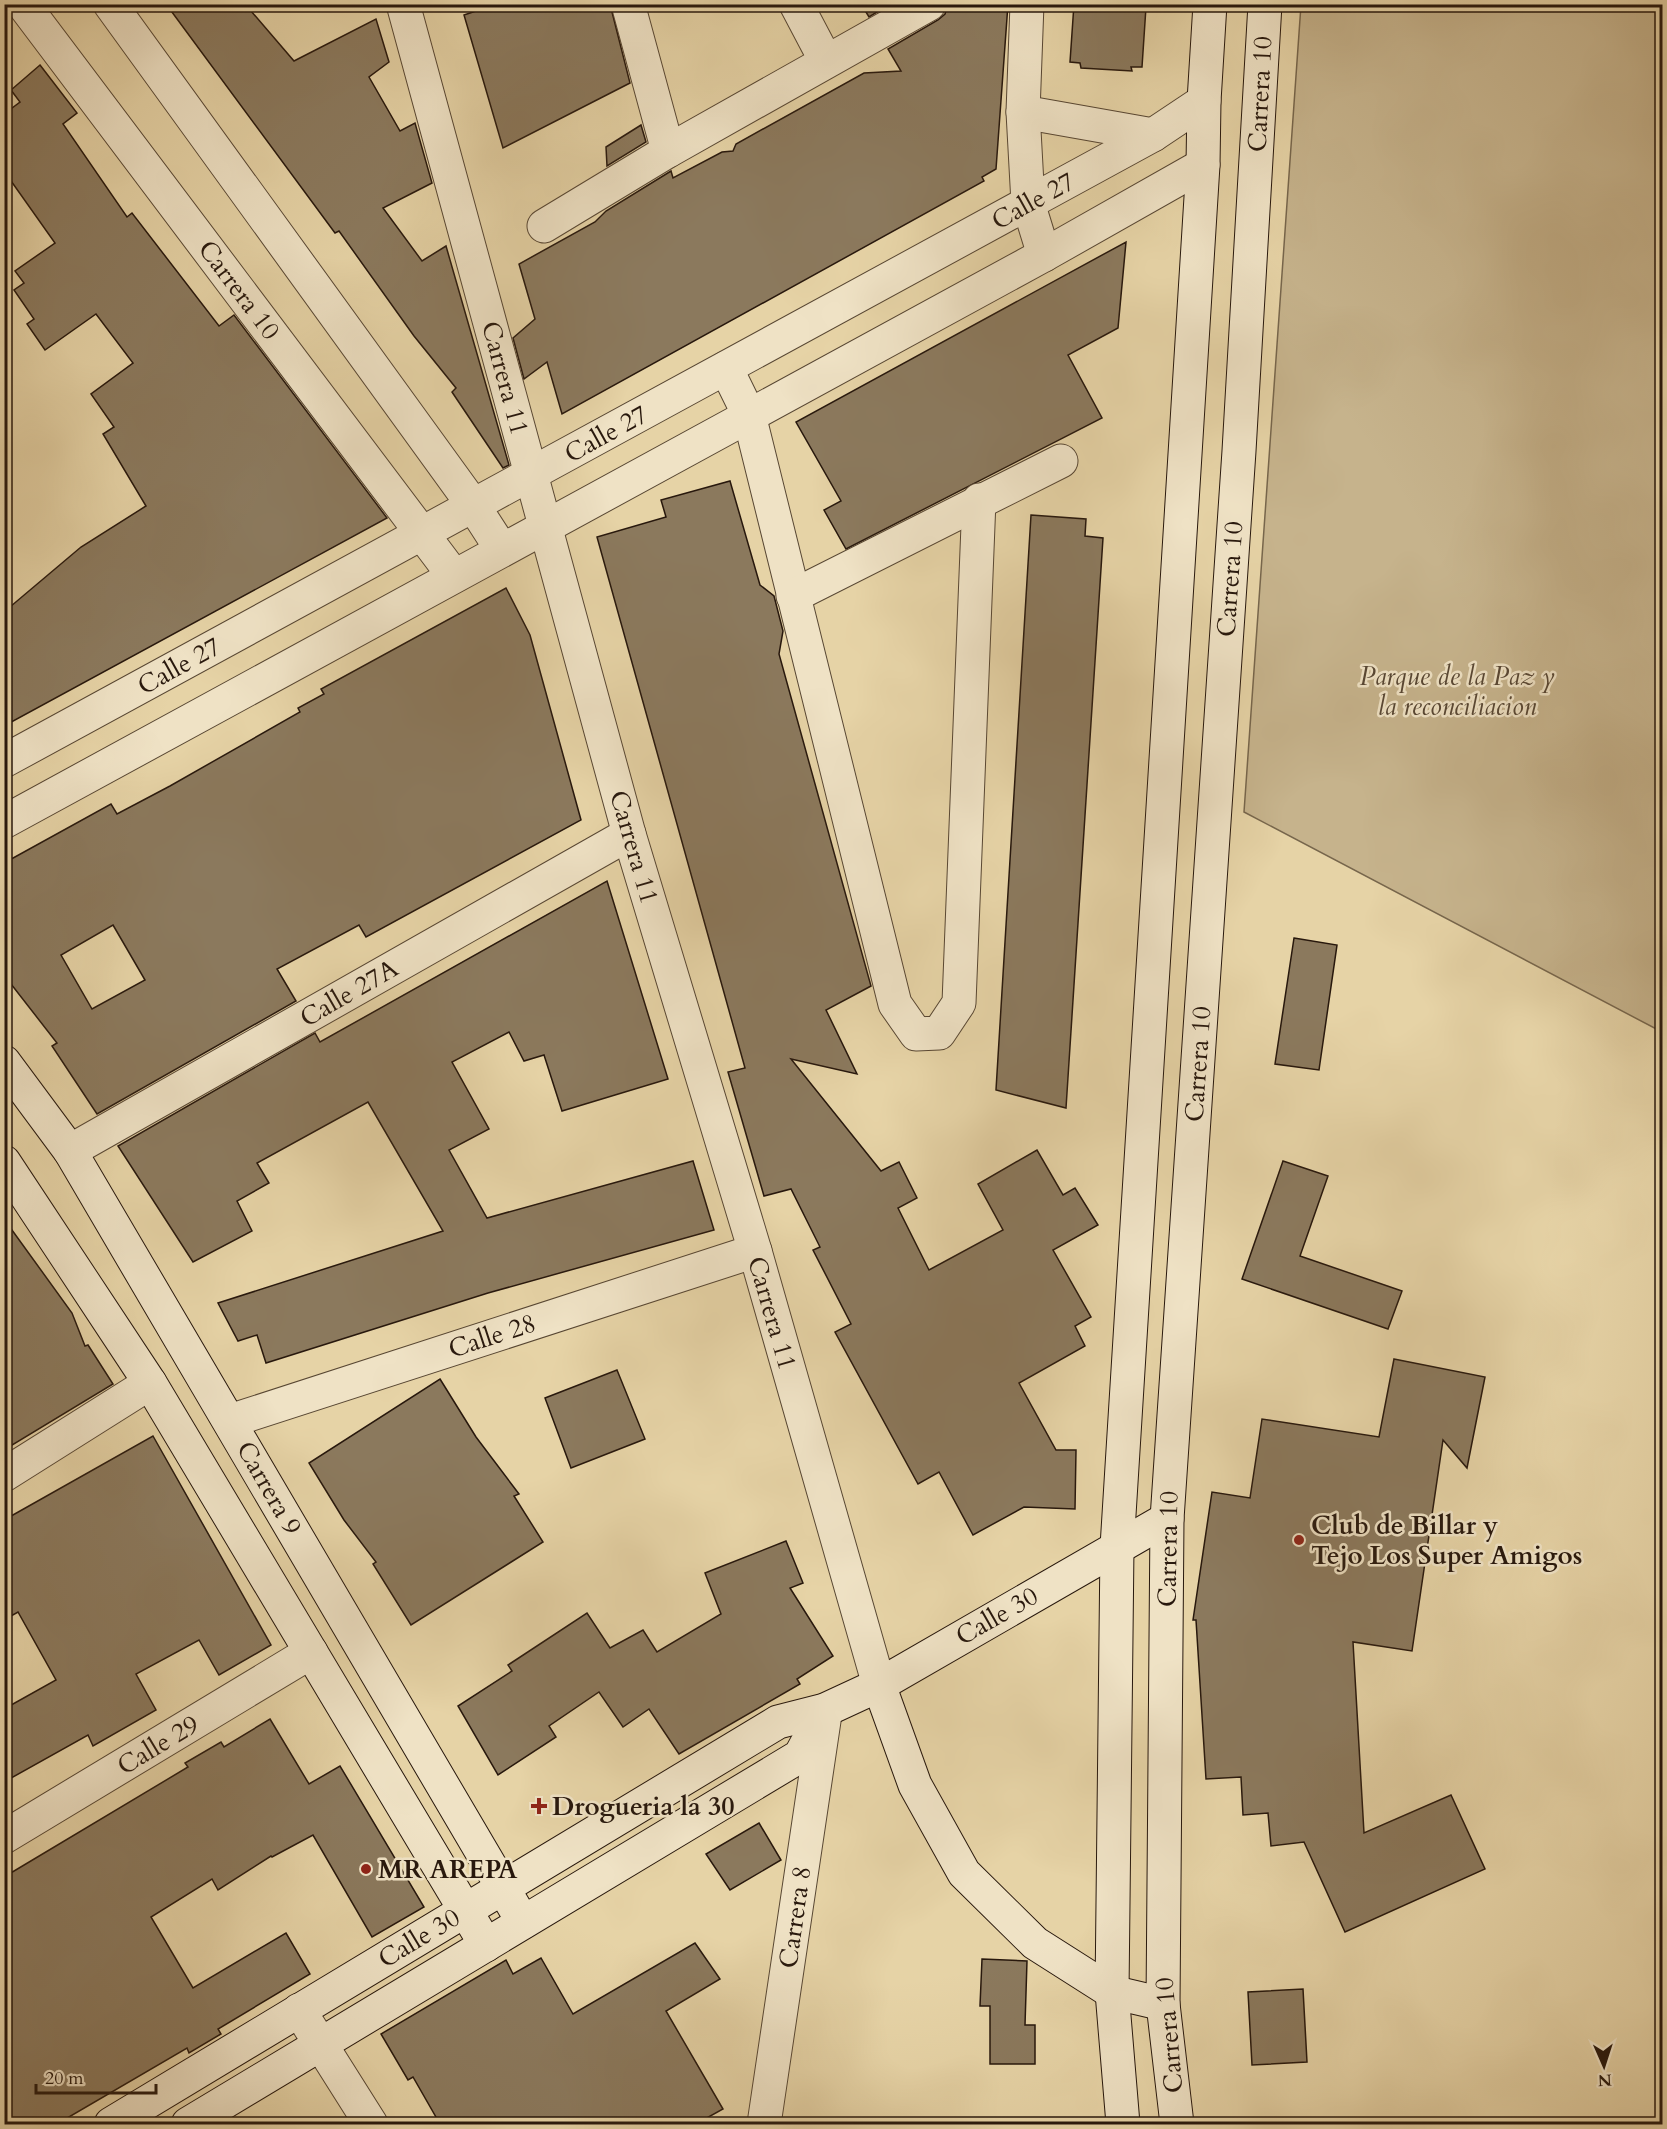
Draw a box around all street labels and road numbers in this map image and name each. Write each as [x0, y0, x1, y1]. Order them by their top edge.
street label: Carrera 10 [1239, 35, 1281, 153]
street label: Calle 27 [985, 164, 1081, 238]
street label: Carrera 10 [190, 233, 288, 347]
street label: Carrera 11 [473, 317, 537, 439]
street label: Calle 27 [558, 397, 654, 471]
street label: Carrera 10 [1208, 520, 1252, 638]
street label: Calle 27 [131, 629, 227, 703]
street label: Carrera 11 [601, 786, 667, 908]
street label: Calle 27A [293, 951, 405, 1035]
street label: Carrera 10 [1176, 1005, 1220, 1123]
street label: Carrera 11 [739, 1252, 805, 1374]
street label: Calle 28 [444, 1305, 540, 1367]
street label: Carrera 9 [228, 1435, 310, 1541]
street label: Carrera 10 [1149, 1491, 1187, 1607]
street label: Calle 30 [949, 1578, 1045, 1654]
street label: Calle 29 [111, 1707, 205, 1783]
street label: Carrera 8 [771, 1864, 819, 1970]
street label: Calle 30 [372, 1900, 466, 1976]
street label: Carrera 10 [1147, 1976, 1191, 2094]

